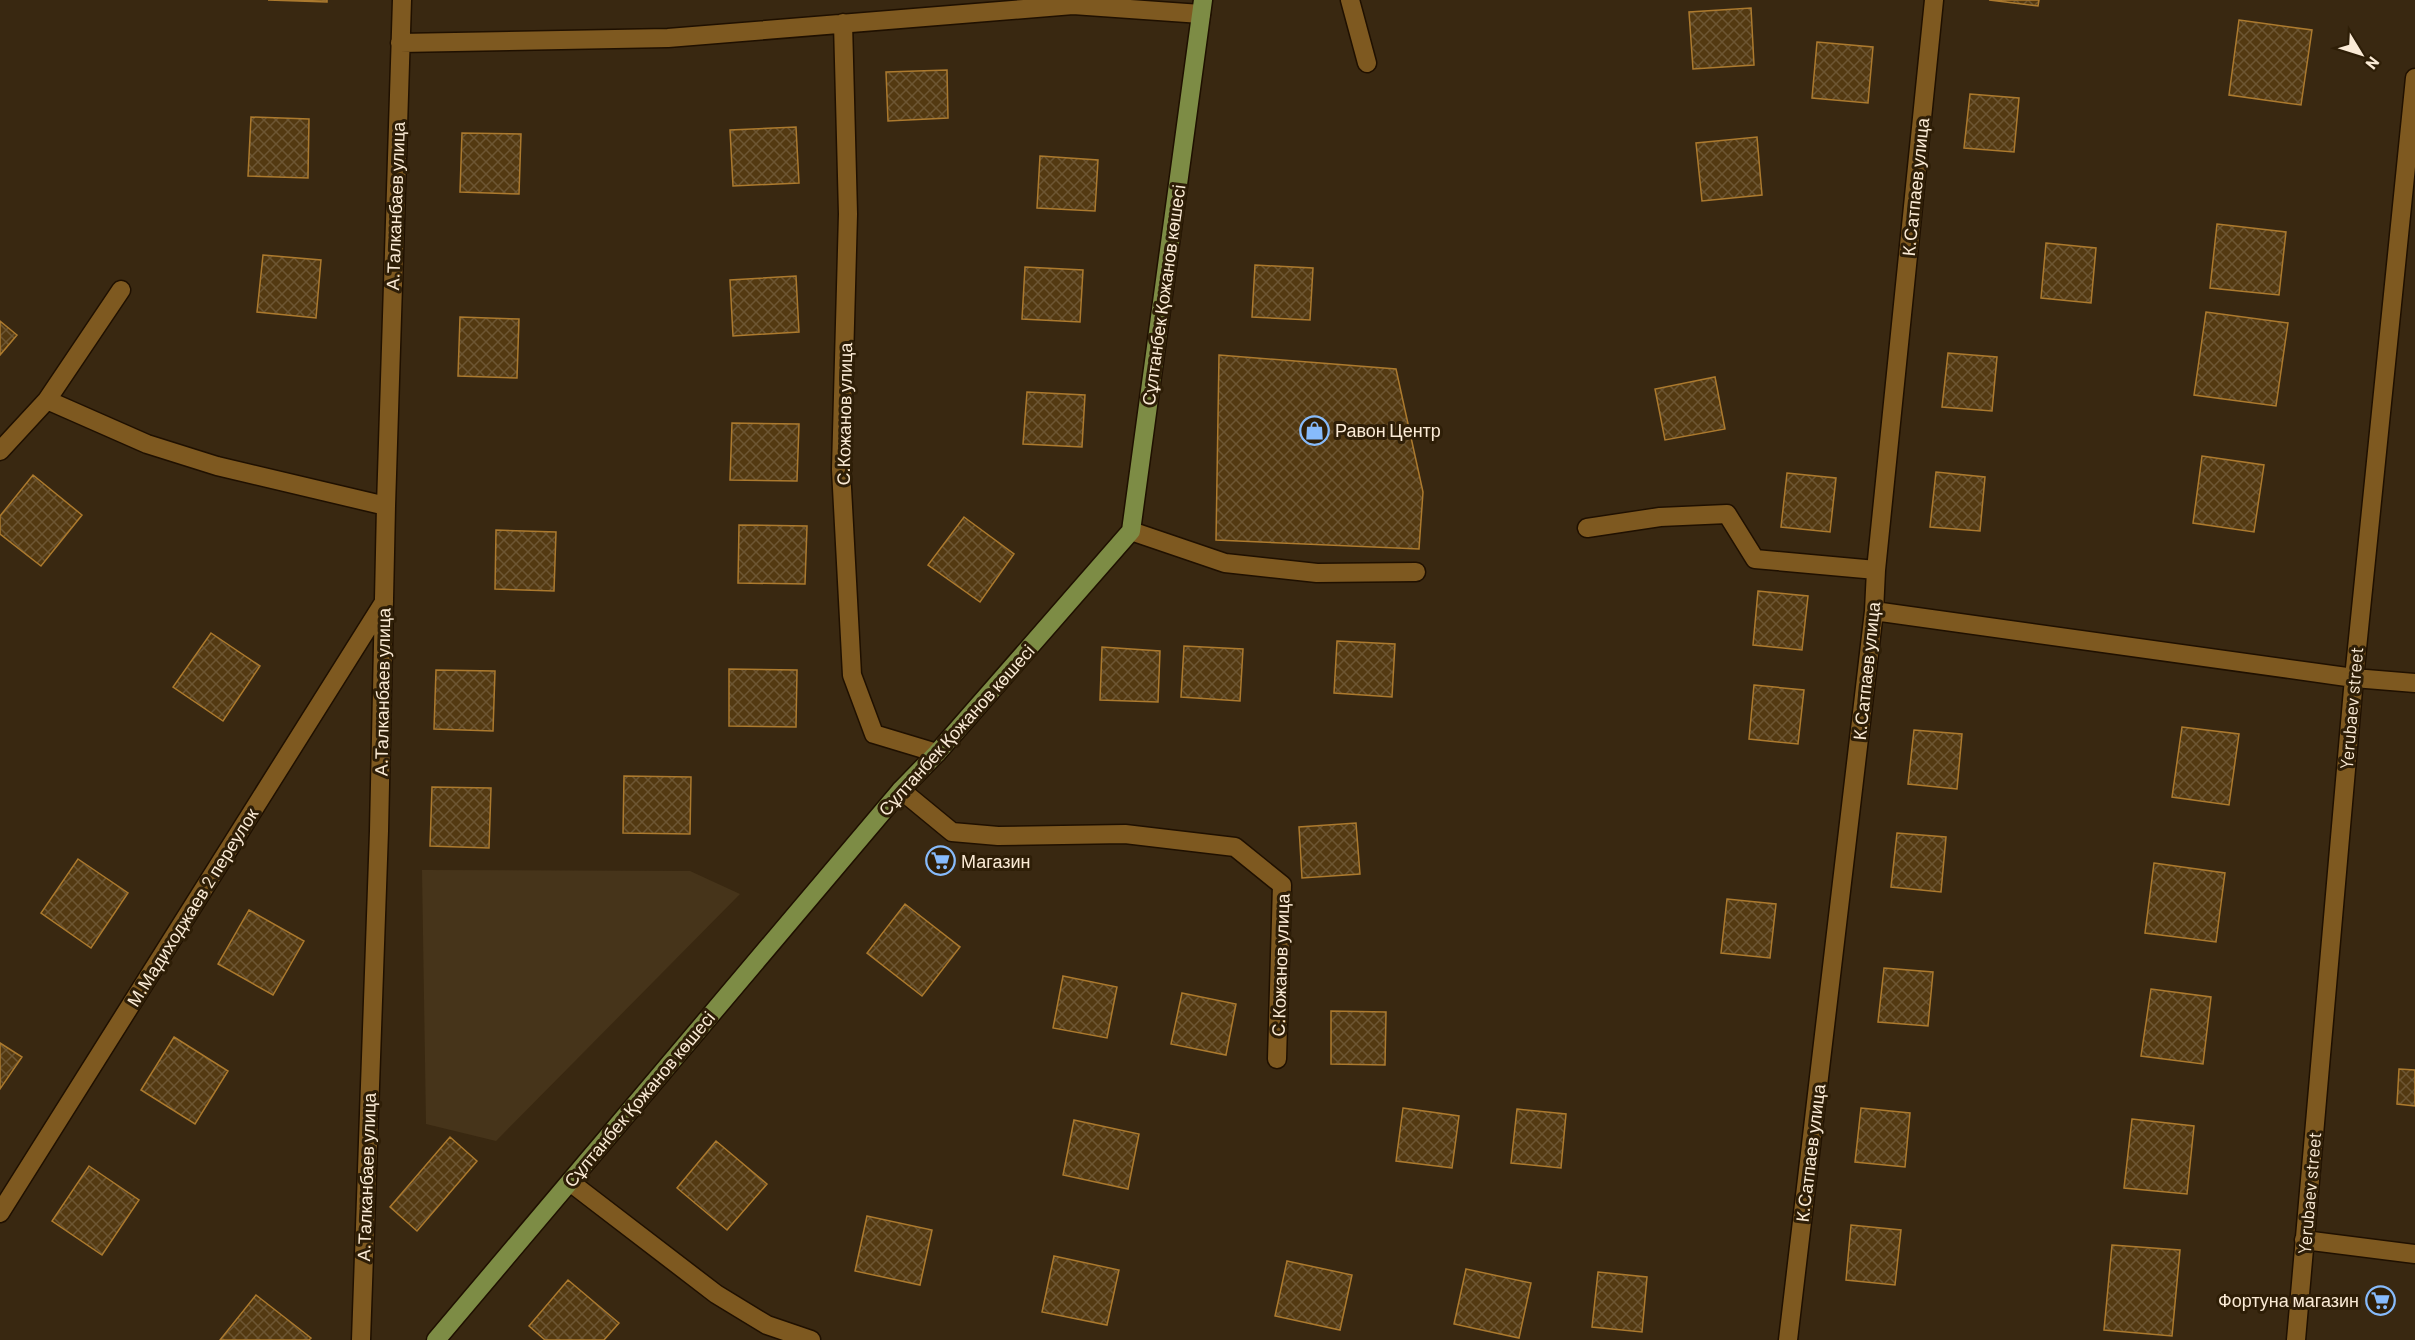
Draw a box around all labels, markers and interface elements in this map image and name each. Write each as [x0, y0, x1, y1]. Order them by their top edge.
north arrow [2331, 24, 2391, 84]
text: N [2362, 54, 2384, 74]
street label: К.Сатпаев улица [1897, 116, 1933, 257]
street label: А.Талканбаев улица [381, 120, 409, 291]
street label: Сұлтанбек Қожанов көшесі [1137, 183, 1189, 407]
street label: С.Кожанов улица [832, 341, 856, 486]
shop icon: Равон Центр [1298, 414, 1330, 446]
place label: Равон Центр [1335, 419, 1441, 441]
street label: К.Сатпаев улица [1848, 600, 1884, 741]
street label: А.Талканбаев улица [370, 607, 394, 776]
street label: Сұлтанбек Қожанов көшесі [873, 640, 1039, 820]
street label: Yerubaev street [2335, 646, 2367, 770]
street label: М.Мадиходжаев 2 переулок [122, 804, 262, 1010]
supermarket icon: Магазин [924, 845, 956, 877]
place label: Магазин [961, 850, 1030, 872]
street label: С.Кожанов улица [1267, 892, 1294, 1037]
street label: Сұлтанбек Қожанов көшесі [559, 1007, 719, 1191]
street label: К.Сатпаев улица [1791, 1082, 1830, 1223]
street label: А.Талканбаев улица [352, 1091, 380, 1262]
street label: Yerubaev street [2293, 1131, 2325, 1255]
supermarket icon: Фортуна магазин [2364, 1284, 2396, 1316]
place label: Фортуна магазин [2218, 1289, 2359, 1311]

